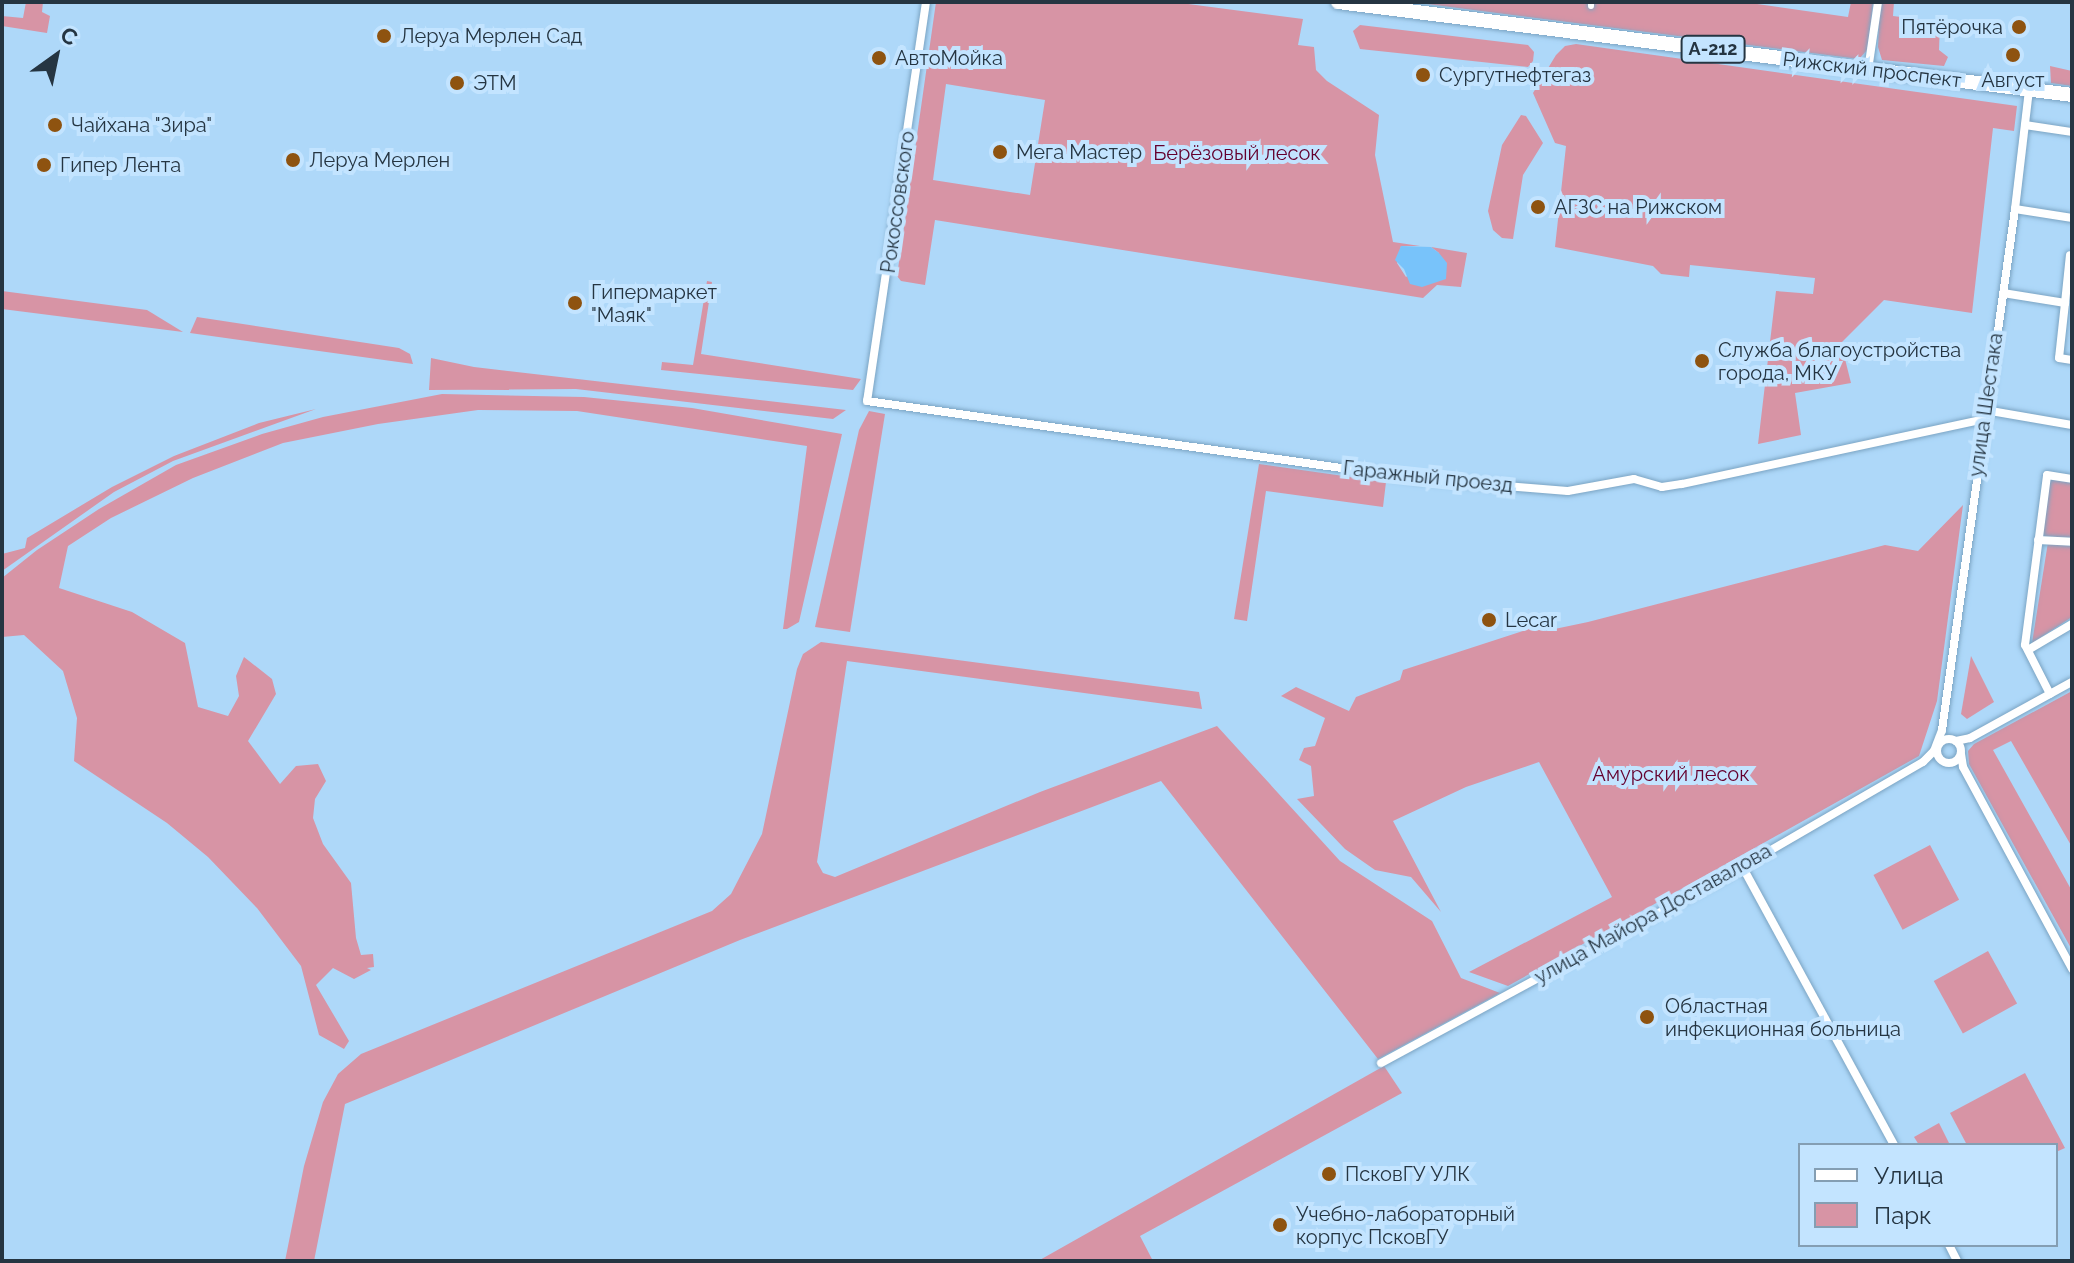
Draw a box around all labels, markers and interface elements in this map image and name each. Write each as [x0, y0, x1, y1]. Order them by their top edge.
place label: Пятёрочка [1901, 15, 2003, 39]
north arrow [16, 16, 96, 96]
marker: Пятёрочка [2010, 18, 2028, 36]
text: С [56, 21, 82, 51]
place label: Леруа Мерлен Сад [400, 24, 582, 48]
marker: Леруа Мерлен Сад [375, 27, 393, 45]
road number: А-212 [1679, 35, 1747, 63]
place label: АвтоМойка [895, 46, 1003, 70]
marker: Август [2004, 46, 2022, 64]
street label: Рижский проспект [1781, 47, 1963, 93]
marker: АвтоМойка [870, 49, 888, 67]
place label: Сургутнефтегаз [1439, 63, 1591, 87]
marker: Сургутнефтегаз [1414, 66, 1432, 84]
place label: Август [1981, 68, 2045, 92]
place label: ЭТМ [473, 71, 517, 95]
marker: ЭТМ [448, 74, 466, 92]
place label: Чайхана "Зира" [71, 113, 213, 137]
marker: Чайхана "Зира" [46, 116, 64, 134]
street label: Рокоссовского [876, 129, 920, 275]
place label: Мега Мастер [1016, 140, 1142, 164]
park label: Берёзовый лесок [1153, 141, 1321, 165]
marker: Мега Мастер [991, 143, 1009, 161]
place label: Леруа Мерлен [309, 148, 450, 172]
marker: Леруа Мерлен [284, 151, 302, 169]
place label: Гипер Лента [60, 153, 181, 177]
marker: Гипер Лента [35, 156, 53, 174]
place label: АГЗС на Рижском [1554, 195, 1722, 219]
marker: АГЗС на Рижском [1529, 198, 1547, 216]
place label: Гипермаркет "Маяк" [591, 280, 717, 327]
marker: Гипермаркет "Маяк" [566, 294, 584, 312]
street label: улица Шестака [1964, 332, 2008, 478]
place label: Служба благоустройства города, МКУ [1718, 338, 1961, 385]
marker: Служба благоустройства города, МКУ [1693, 352, 1711, 370]
street label: Гаражный проезд [1342, 456, 1514, 498]
place label: Lecar [1505, 608, 1557, 632]
marker: Lecar [1480, 611, 1498, 629]
park label: Амурский лесок [1592, 762, 1750, 786]
street label: улица Майора Доставалова [1530, 839, 1776, 989]
place label: Областная инфекционная больница [1665, 994, 1901, 1041]
marker: Областная инфекционная больница [1636, 1006, 1658, 1028]
legend [1798, 1143, 2058, 1247]
text: Улица [1874, 1161, 1944, 1190]
place label: ПсковГУ УЛК [1345, 1162, 1470, 1186]
marker: ПсковГУ УЛК [1320, 1165, 1338, 1183]
text: Парк [1874, 1201, 1932, 1230]
place label: Учебно-лабораторный корпус ПсковГУ [1296, 1202, 1515, 1249]
marker: Учебно-лабораторный корпус ПсковГУ [1271, 1216, 1289, 1234]

